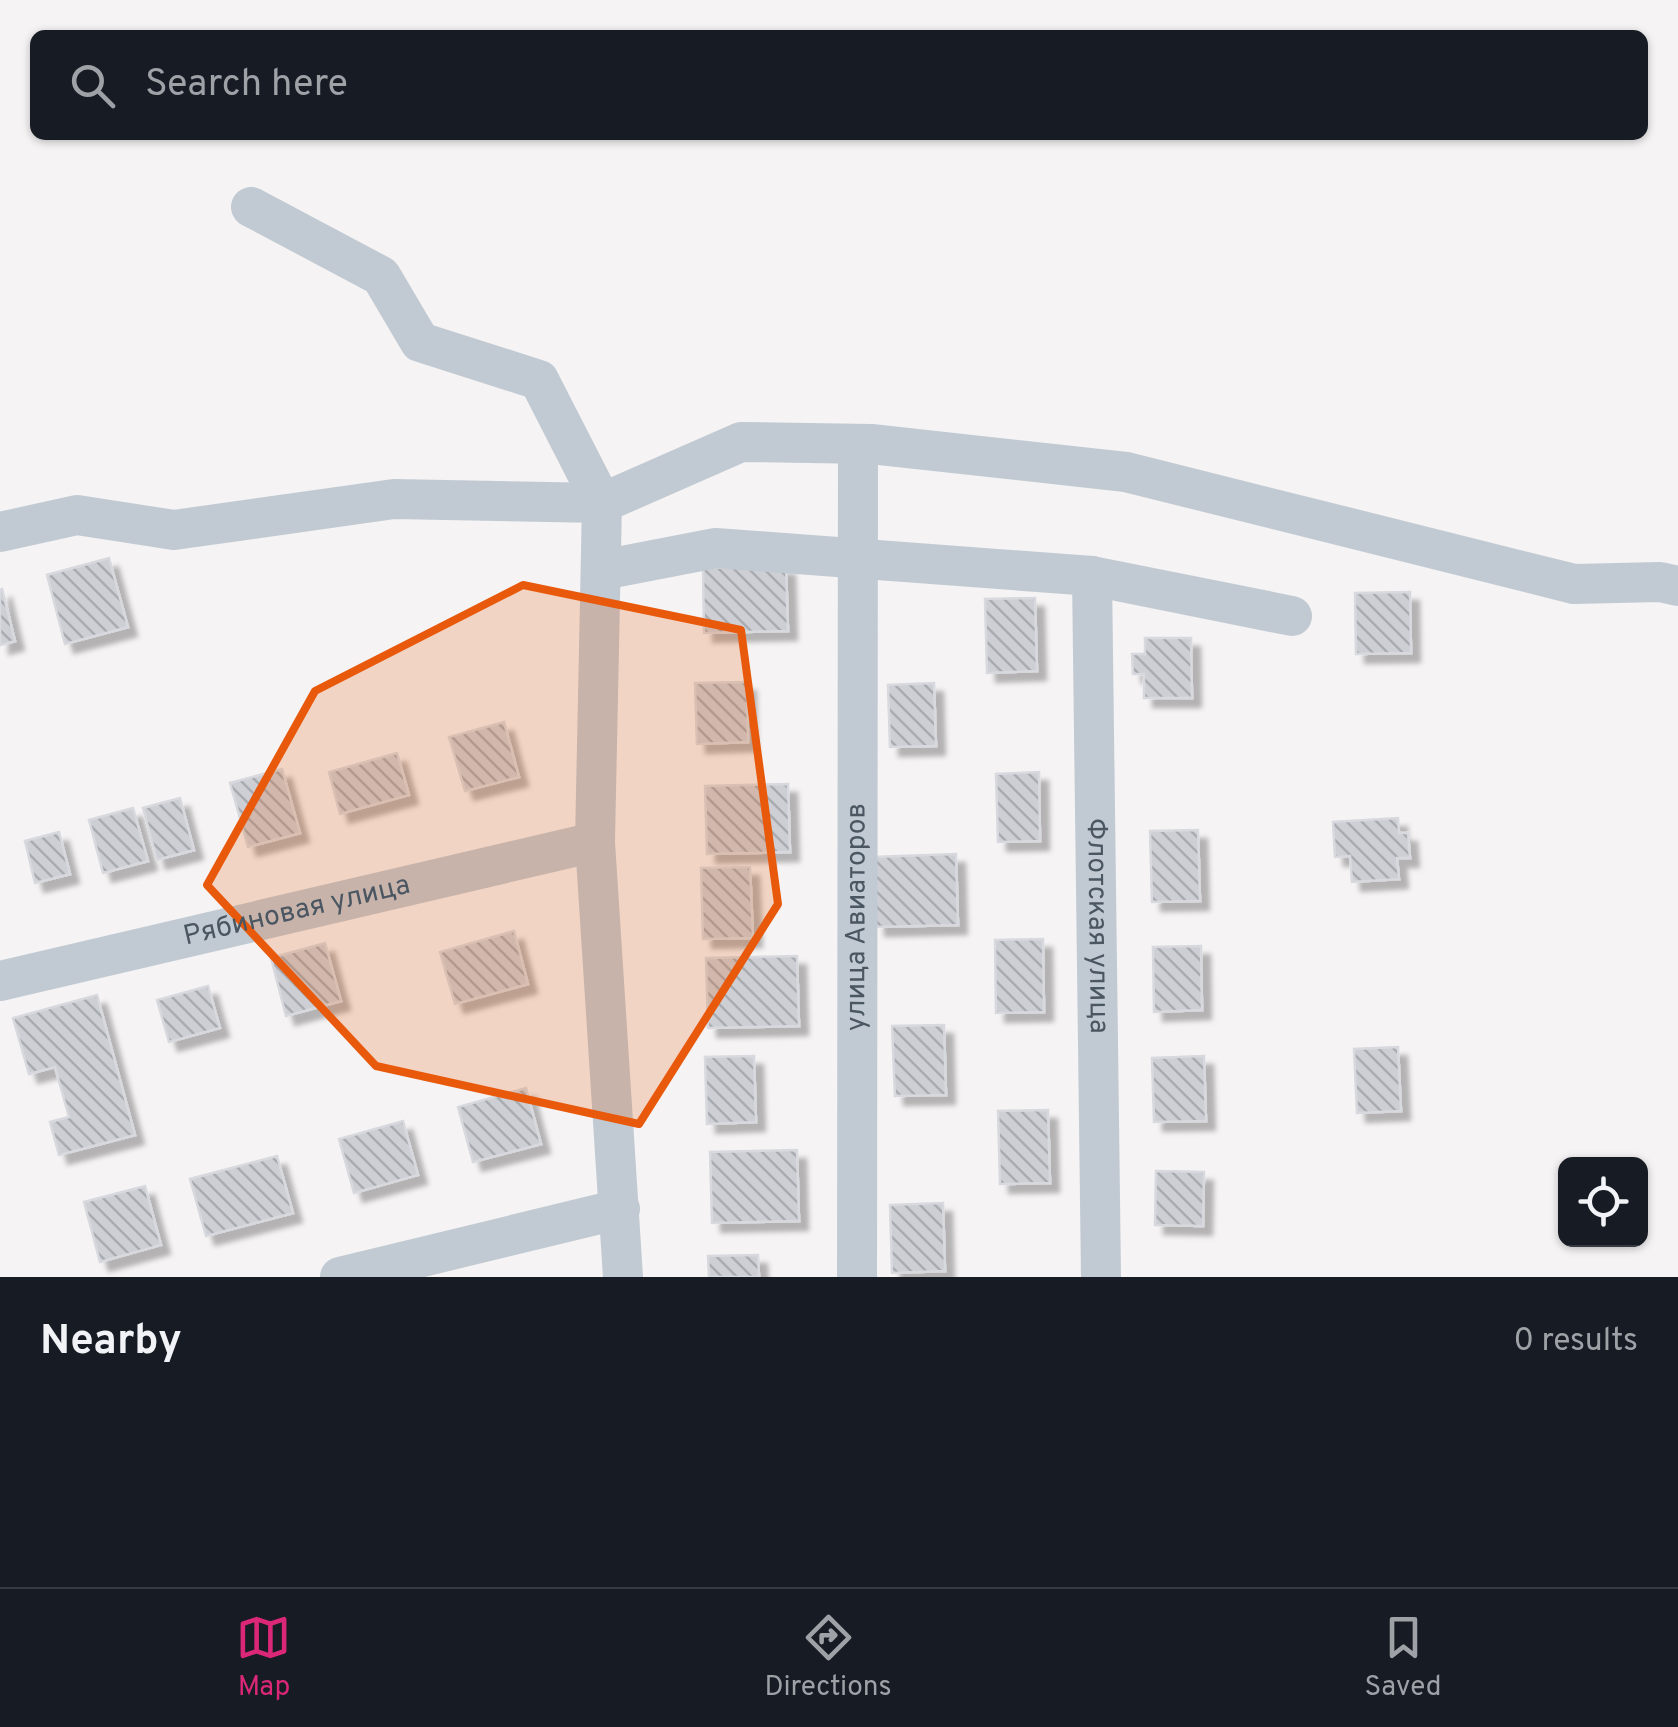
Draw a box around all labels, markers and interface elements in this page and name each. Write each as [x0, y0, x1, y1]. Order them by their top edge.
search box [30, 30, 1648, 140]
icon: search [65, 58, 120, 113]
text: Search here [145, 61, 348, 110]
street label: улица Авиаторов [839, 803, 876, 1031]
street label: Флотская улица [1077, 818, 1116, 1034]
street label: Рябиновая улица [180, 868, 414, 956]
map controls [1558, 1157, 1648, 1247]
button: locate [1558, 1157, 1648, 1247]
text: Nearby [40, 1316, 182, 1369]
text: 0 results [1513, 1322, 1638, 1362]
tab: Map [236, 1610, 291, 1706]
tab: Directions [764, 1610, 892, 1706]
tab: Saved [1365, 1610, 1442, 1706]

